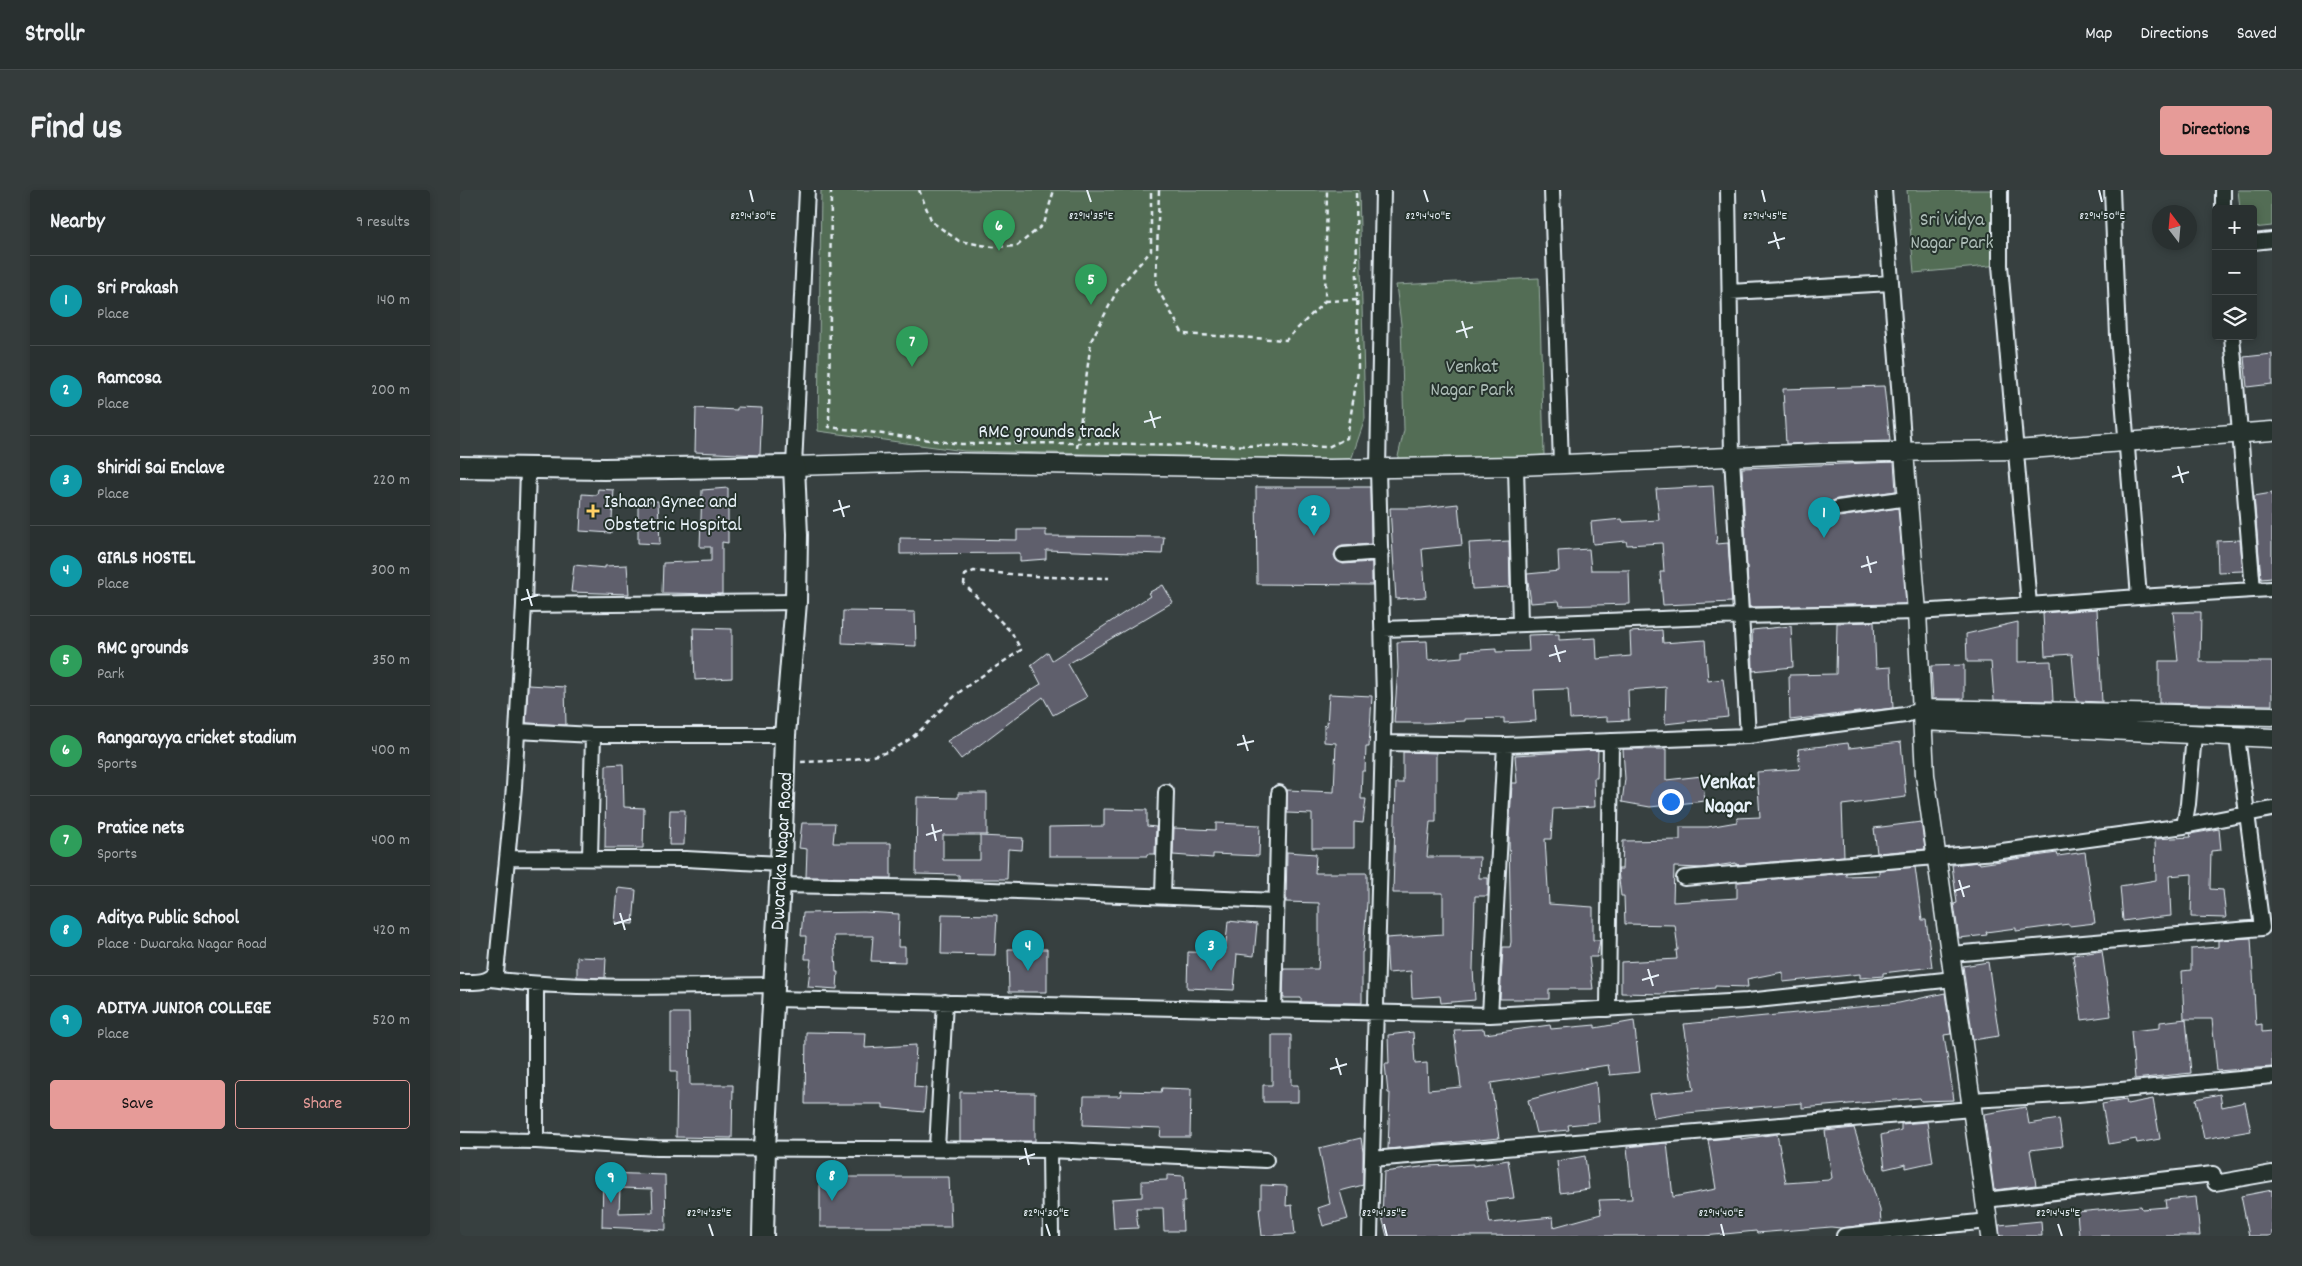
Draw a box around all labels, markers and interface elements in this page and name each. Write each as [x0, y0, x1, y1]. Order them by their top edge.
text: Strollr [25, 18, 84, 52]
text: Map [2085, 22, 2112, 47]
text: Directions [2140, 22, 2209, 47]
text: Saved [2237, 22, 2277, 47]
text: Find us [30, 105, 122, 155]
button: Directions [2160, 106, 2272, 155]
north arrow [2152, 205, 2197, 250]
map controls [2212, 205, 2257, 340]
button: + [2212, 205, 2257, 250]
park label: Sri Vidya Nagar Park [1910, 207, 1994, 258]
text: Nearby [50, 208, 105, 238]
text: 82°14'30"E [730, 208, 776, 225]
text: 82°14'35"E [1069, 208, 1114, 225]
text: 82°14'40"E [1405, 208, 1451, 225]
text: 82°14'45"E [1743, 208, 1788, 225]
text: 82°14'50"E [2079, 208, 2125, 225]
pin: 6 [983, 210, 1015, 251]
text: 9 results [356, 211, 410, 234]
button: − [2212, 250, 2257, 295]
pin: 5 [1075, 264, 1107, 305]
text: Sri Prakash [97, 276, 178, 303]
text: 1 [64, 289, 68, 312]
text: 140 m [376, 289, 410, 312]
button: layers [2212, 295, 2257, 340]
text: Place [97, 303, 129, 326]
pin: 7 [896, 326, 928, 367]
park label: Venkat Nagar Park [1430, 354, 1514, 405]
text: Ramcosa [97, 366, 161, 393]
text: 2 [63, 379, 70, 402]
text: 200 m [371, 379, 410, 402]
text: Place [97, 393, 129, 416]
street label: RMC grounds track [978, 419, 1120, 447]
text: Shiridi Sai Enclave [97, 456, 225, 483]
text: 3 [62, 469, 70, 492]
text: 220 m [373, 469, 410, 492]
text: Place [97, 483, 129, 506]
place label: Ishaan Gynec and Obstetric Hospital [604, 489, 742, 540]
pin: 2 [1298, 495, 1330, 536]
pin: 1 [1808, 497, 1840, 538]
marker: Ishaan Gynec and Obstetric Hospital [586, 504, 600, 518]
text: GIRLS HOSTEL [97, 546, 195, 573]
text: 4 [63, 559, 69, 582]
text: 300 m [371, 559, 410, 582]
text: Place [97, 573, 129, 596]
text: RMC grounds [97, 636, 189, 663]
text: 5 [62, 649, 70, 672]
text: 350 m [372, 649, 410, 672]
text: Park [97, 663, 124, 686]
text: Rangarayya cricket stadium [97, 726, 297, 753]
text: 6 [62, 739, 70, 762]
text: 400 m [371, 739, 410, 762]
text: Sports [97, 753, 137, 776]
district label: Venkat Nagar [1700, 769, 1756, 823]
street label: Dwaraka Nagar Road [765, 771, 801, 931]
your location [1658, 789, 1684, 815]
text: Pratice nets [97, 816, 185, 843]
text: 7 [63, 829, 69, 852]
text: 400 m [371, 829, 410, 852]
text: Sports [97, 843, 137, 866]
text: Aditya Public School [97, 906, 239, 933]
text: 8 [63, 919, 69, 942]
text: 420 m [373, 919, 410, 942]
pin: 4 [1012, 930, 1044, 971]
pin: 3 [1195, 930, 1227, 971]
text: Place · Dwaraka Nagar Road [97, 933, 267, 956]
text: ADITYA JUNIOR COLLEGE [97, 996, 271, 1023]
text: 9 [62, 1009, 70, 1032]
text: 520 m [372, 1009, 410, 1032]
text: Place [97, 1023, 129, 1046]
button: Save [50, 1080, 225, 1129]
button: Share [235, 1080, 410, 1129]
pin: 8 [816, 1160, 848, 1201]
pin: 9 [595, 1162, 627, 1203]
text: 82°14'25"E [687, 1205, 732, 1222]
text: 82°14'30"E [1023, 1205, 1069, 1222]
text: 82°14'35"E [1362, 1205, 1407, 1222]
text: 82°14'40"E [1698, 1205, 1744, 1222]
text: 82°14'45"E [2036, 1205, 2081, 1222]

